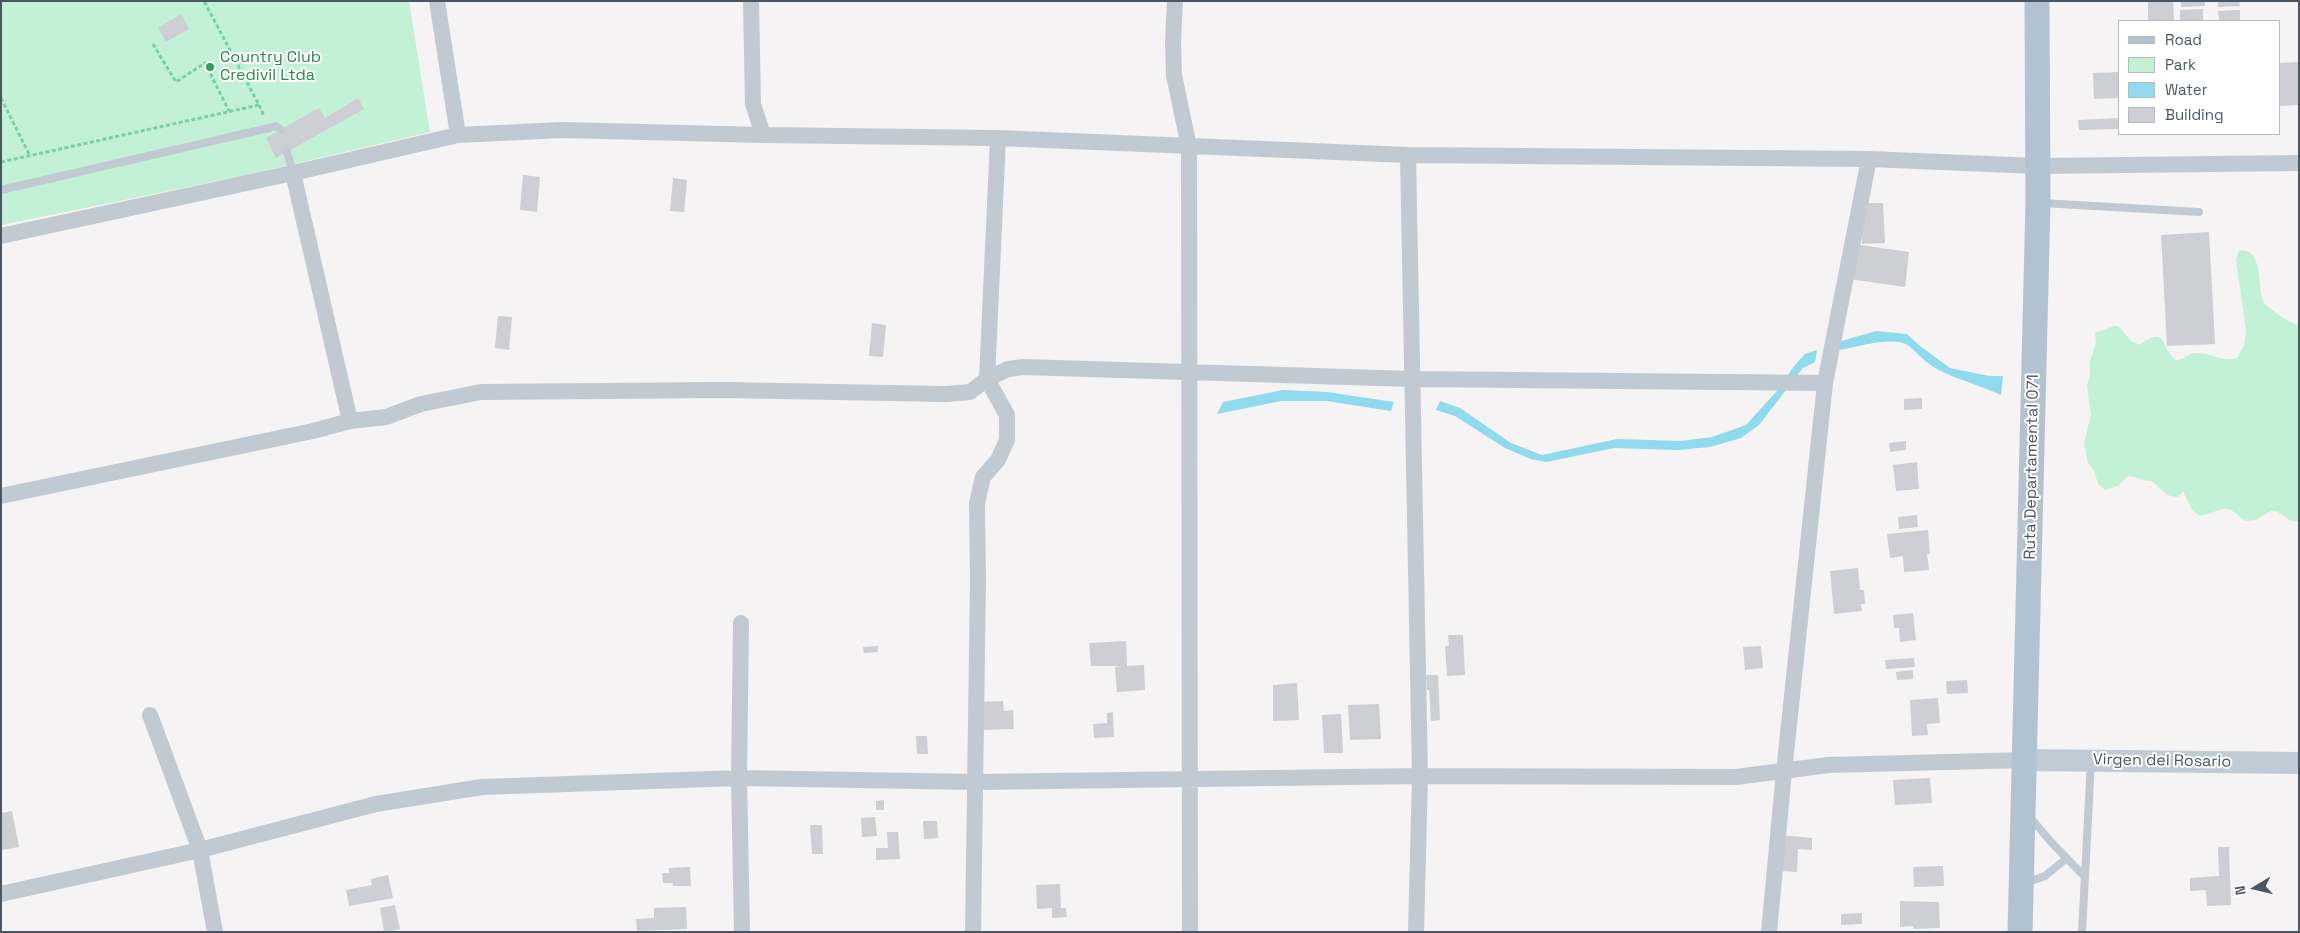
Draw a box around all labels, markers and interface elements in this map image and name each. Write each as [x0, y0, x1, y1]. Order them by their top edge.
legend [2118, 20, 2280, 135]
text: Road [2165, 30, 2202, 49]
place label: Country Club Credivil Ltda [220, 48, 321, 86]
text: Park [2165, 55, 2196, 74]
marker: Country Club Credivil Ltda [204, 61, 216, 73]
text: Water [2165, 80, 2207, 99]
text: Building [2165, 105, 2224, 124]
street label: Ruta Departamental 071 [2021, 374, 2043, 560]
street label: Virgen del Rosario [2093, 750, 2231, 772]
north arrow [2230, 863, 2280, 913]
text: N [2231, 884, 2250, 896]

